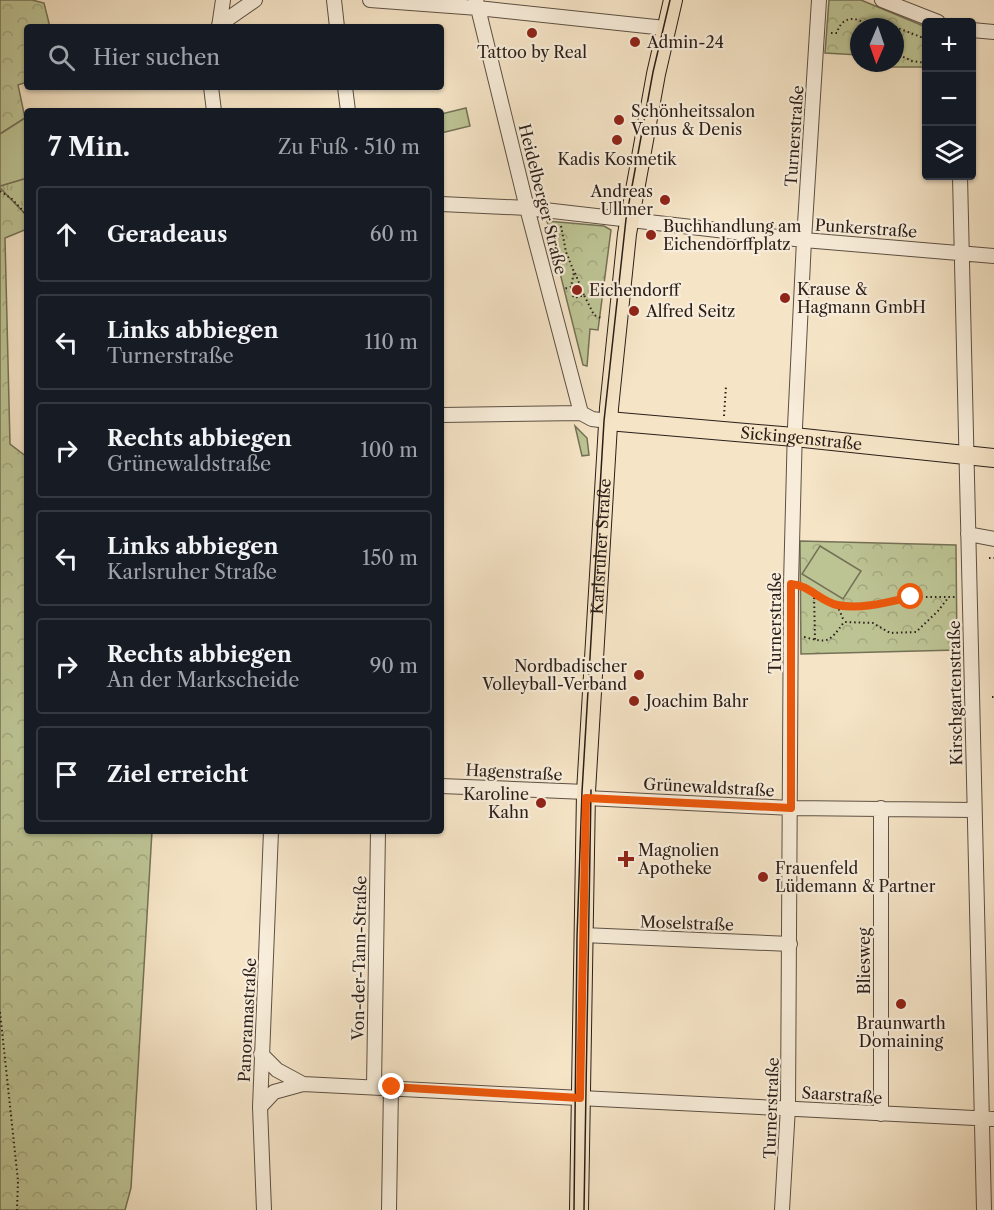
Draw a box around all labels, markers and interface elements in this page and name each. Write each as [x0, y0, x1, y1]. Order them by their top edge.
north arrow [850, 18, 904, 72]
map controls [922, 18, 976, 180]
button: + [922, 18, 976, 72]
search box [24, 24, 444, 90]
marker: Tattoo by Real [525, 26, 539, 40]
place label: Admin-24 [646, 32, 724, 52]
marker: Admin-24 [628, 35, 642, 49]
icon: search [45, 41, 78, 74]
place label: Tattoo by Real [477, 42, 587, 62]
text: Hier suchen [93, 44, 220, 71]
button: − [922, 72, 976, 126]
street label: Turnerstraße [780, 85, 808, 187]
place label: Schönheitssalon Venus & Denis [630, 101, 755, 139]
marker: Schönheitssalon Venus & Denis [612, 113, 626, 127]
street label: Heidelberger Straße [515, 122, 571, 276]
button: layers [922, 126, 976, 180]
text: 7 Min. [48, 131, 130, 163]
marker: Kadis Kosmetik [610, 133, 624, 147]
text: Zu Fuß · 510 m [278, 135, 420, 159]
place label: Kadis Kosmetik [557, 149, 677, 169]
place label: Andreas Ullmer [589, 181, 653, 219]
marker: Andreas Ullmer [658, 193, 672, 207]
street label: Punkerstraße [814, 214, 918, 242]
place label: Buchhandlung am Eichendorffplatz [663, 216, 801, 254]
icon: ahead [50, 218, 83, 251]
text: Geradeaus [107, 221, 227, 248]
text: 60 m [370, 222, 418, 246]
marker: Buchhandlung am Eichendorffplatz [644, 228, 658, 242]
place label: Krause & Hagmann GmbH [797, 279, 926, 317]
place label: Eichendorff [589, 280, 682, 300]
marker: Eichendorff [570, 283, 584, 297]
marker: Krause & Hagmann GmbH [778, 291, 792, 305]
place label: Alfred Seitz [645, 301, 735, 321]
marker: Alfred Seitz [627, 304, 641, 318]
text: Links abbiegen [107, 317, 279, 344]
icon: left [50, 326, 83, 359]
text: 110 m [365, 330, 418, 354]
text: Turnerstraße [107, 344, 234, 368]
street label: Sickingenstraße [740, 422, 863, 454]
text: Rechts abbiegen [107, 425, 292, 452]
icon: right [50, 434, 83, 467]
text: 100 m [360, 438, 418, 462]
text: Grünewaldstraße [107, 452, 271, 476]
street label: Karlsruher Straße [587, 478, 615, 615]
text: Links abbiegen [107, 533, 279, 560]
icon: left [50, 542, 83, 575]
text: 150 m [362, 546, 418, 570]
text: Karlsruher Straße [107, 560, 277, 584]
street label: Turnerstraße [765, 572, 785, 674]
route start [897, 583, 923, 609]
street label: Kirschgartenstraße [944, 620, 966, 766]
text: Rechts abbiegen [107, 641, 292, 668]
icon: right [50, 650, 83, 683]
text: 90 m [370, 654, 418, 678]
place label: Nordbadischer Volleyball-Verband [481, 656, 627, 694]
text: An der Markscheide [107, 668, 299, 692]
marker: Nordbadischer Volleyball-Verband [632, 668, 646, 682]
place label: Joachim Bahr [643, 691, 749, 711]
marker: Joachim Bahr [627, 694, 641, 708]
icon: arrive [50, 758, 83, 791]
street label: Hagenstraße [465, 759, 563, 785]
text: Ziel erreicht [107, 761, 248, 788]
street label: Grünewaldstraße [643, 774, 775, 800]
place label: Karoline Kahn [463, 784, 529, 822]
marker: Karoline Kahn [534, 796, 548, 810]
place label: Magnolien Apotheke [637, 840, 719, 878]
marker: Magnolien Apotheke [619, 852, 633, 866]
place label: Frauenfeld Lüdemann & Partner [775, 858, 936, 896]
marker: Frauenfeld Lüdemann & Partner [756, 870, 770, 884]
street label: Von-der-Tann-Straße [348, 875, 370, 1042]
street label: Moselstraße [640, 911, 734, 935]
street label: Bliesweg [854, 927, 874, 994]
street label: Panoramastraße [234, 957, 260, 1083]
marker: Braunwarth Domaining [894, 997, 908, 1011]
place label: Braunwarth Domaining [856, 1013, 946, 1051]
street label: Turnerstraße [759, 1057, 783, 1159]
route end [378, 1073, 404, 1099]
street label: Saarstraße [801, 1082, 883, 1108]

